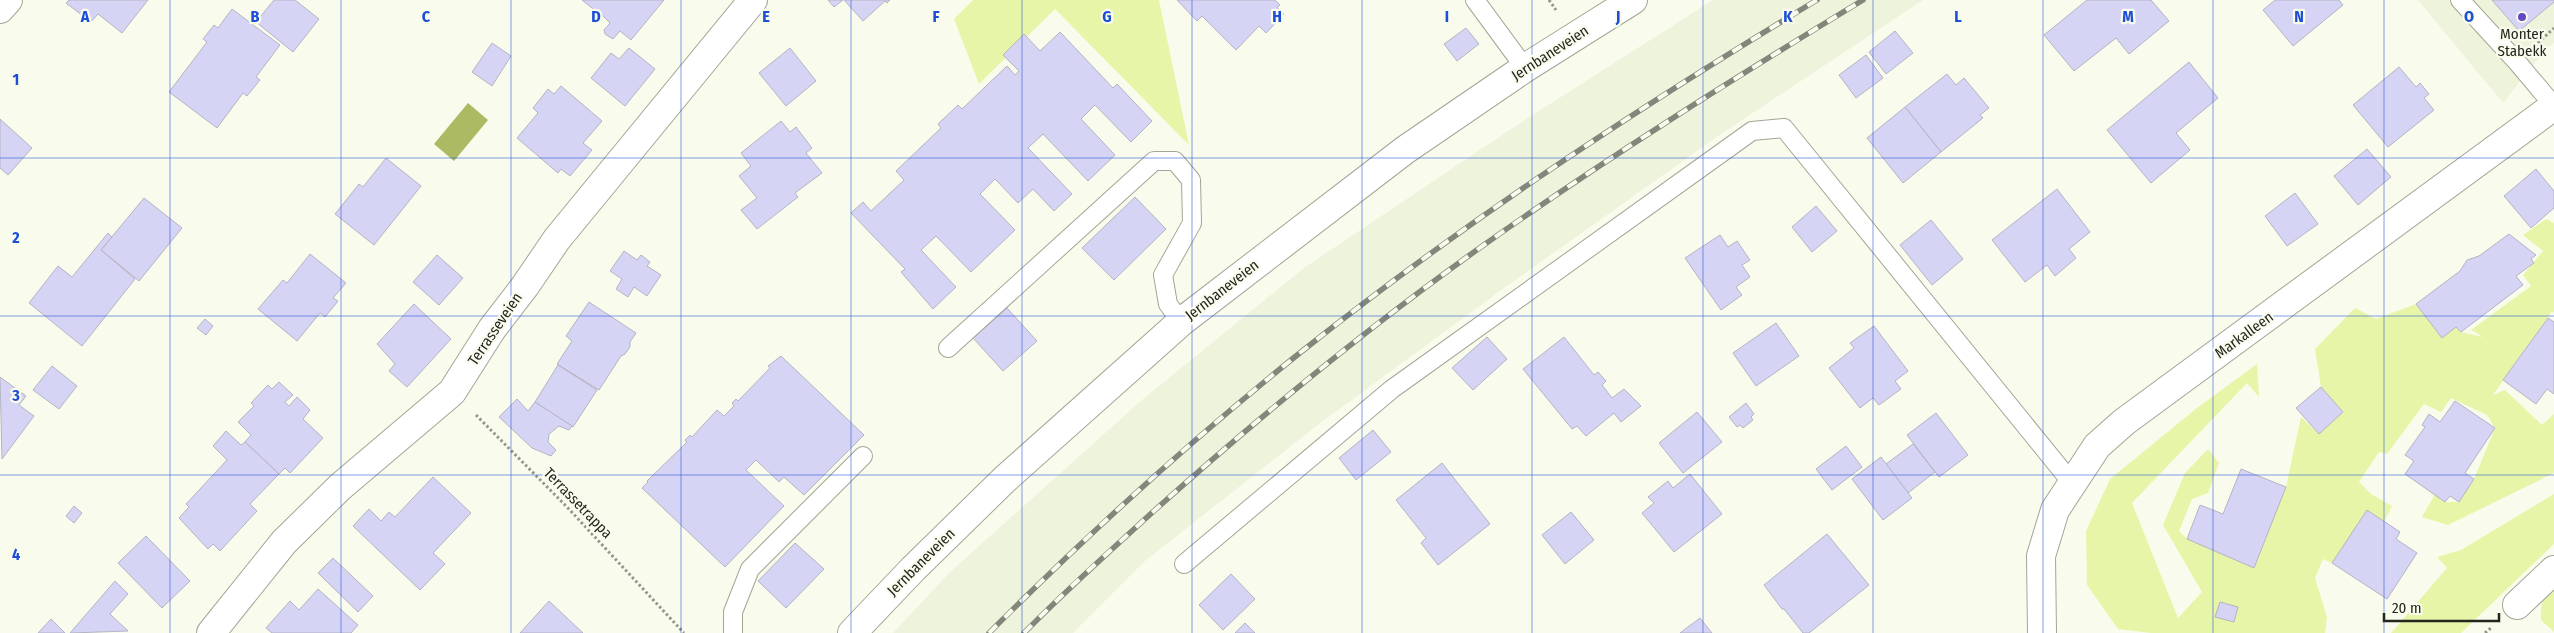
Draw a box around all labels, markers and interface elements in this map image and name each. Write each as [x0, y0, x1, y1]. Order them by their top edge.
text: A [80, 7, 90, 26]
text: B [251, 7, 260, 26]
text: C [422, 7, 431, 26]
text: D [591, 7, 601, 26]
text: E [762, 7, 770, 26]
text: F [932, 7, 940, 26]
text: G [1102, 7, 1112, 26]
text: H [1272, 7, 1282, 26]
text: I [1445, 7, 1449, 26]
text: J [1615, 7, 1620, 26]
text: K [1783, 7, 1793, 26]
text: L [1954, 7, 1962, 26]
text: M [2122, 7, 2134, 26]
text: N [2294, 7, 2304, 26]
text: O [2464, 7, 2474, 26]
marker: Monter Stabekk [2516, 11, 2528, 23]
street label: Jernbaneveien [1508, 21, 1592, 85]
place label: Monter Stabekk [2498, 25, 2546, 60]
text: 1 [13, 70, 19, 89]
text: 2 [11, 228, 20, 247]
street label: Jernbaneveien [1182, 256, 1262, 324]
street label: Terrasseveien [464, 289, 526, 369]
street label: Markalleen [2211, 308, 2277, 362]
text: 3 [11, 386, 20, 405]
street label: Terrassetrappa [540, 464, 616, 542]
street label: Jernbaneveien [883, 524, 959, 600]
text: 4 [12, 545, 20, 564]
scale bar [2384, 590, 2499, 622]
text: 20 m [2392, 599, 2422, 617]

